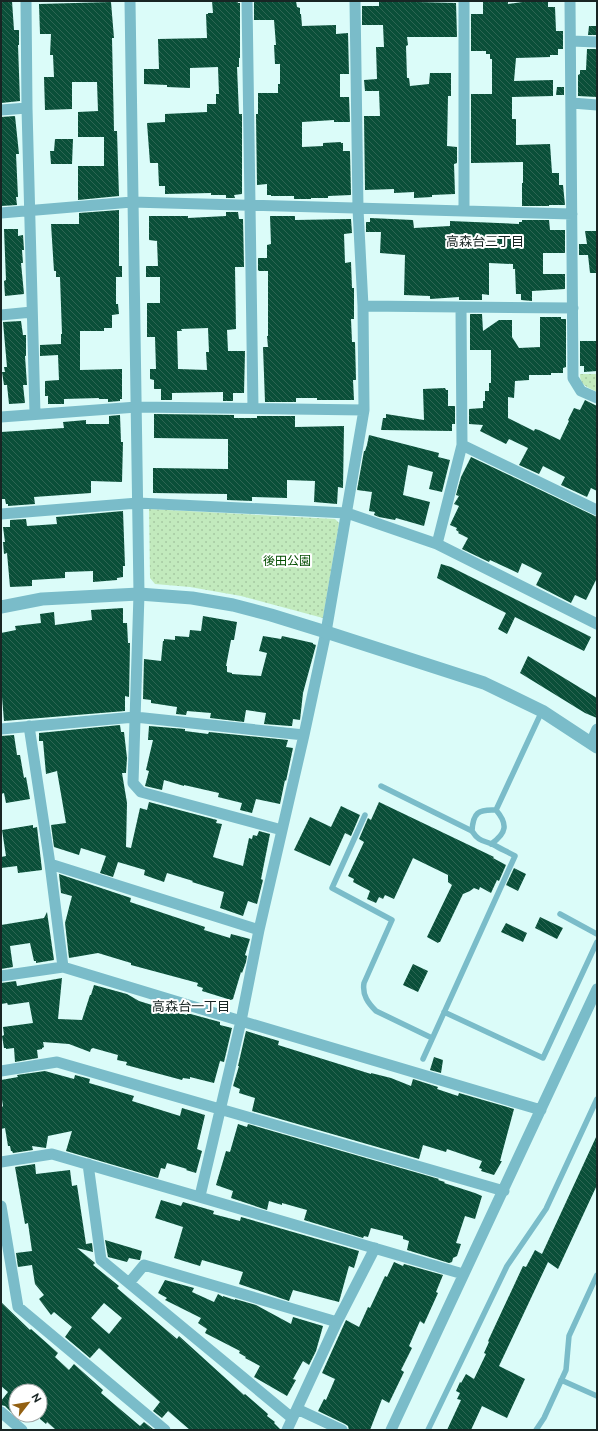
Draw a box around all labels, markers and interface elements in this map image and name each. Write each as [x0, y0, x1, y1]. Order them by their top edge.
district label: 高森台三丁目 [446, 234, 524, 249]
park label: 後田公園 [263, 554, 311, 568]
district label: 高森台一丁目 [152, 999, 230, 1014]
north arrow [8, 1383, 48, 1423]
text: N [28, 1391, 44, 1405]

